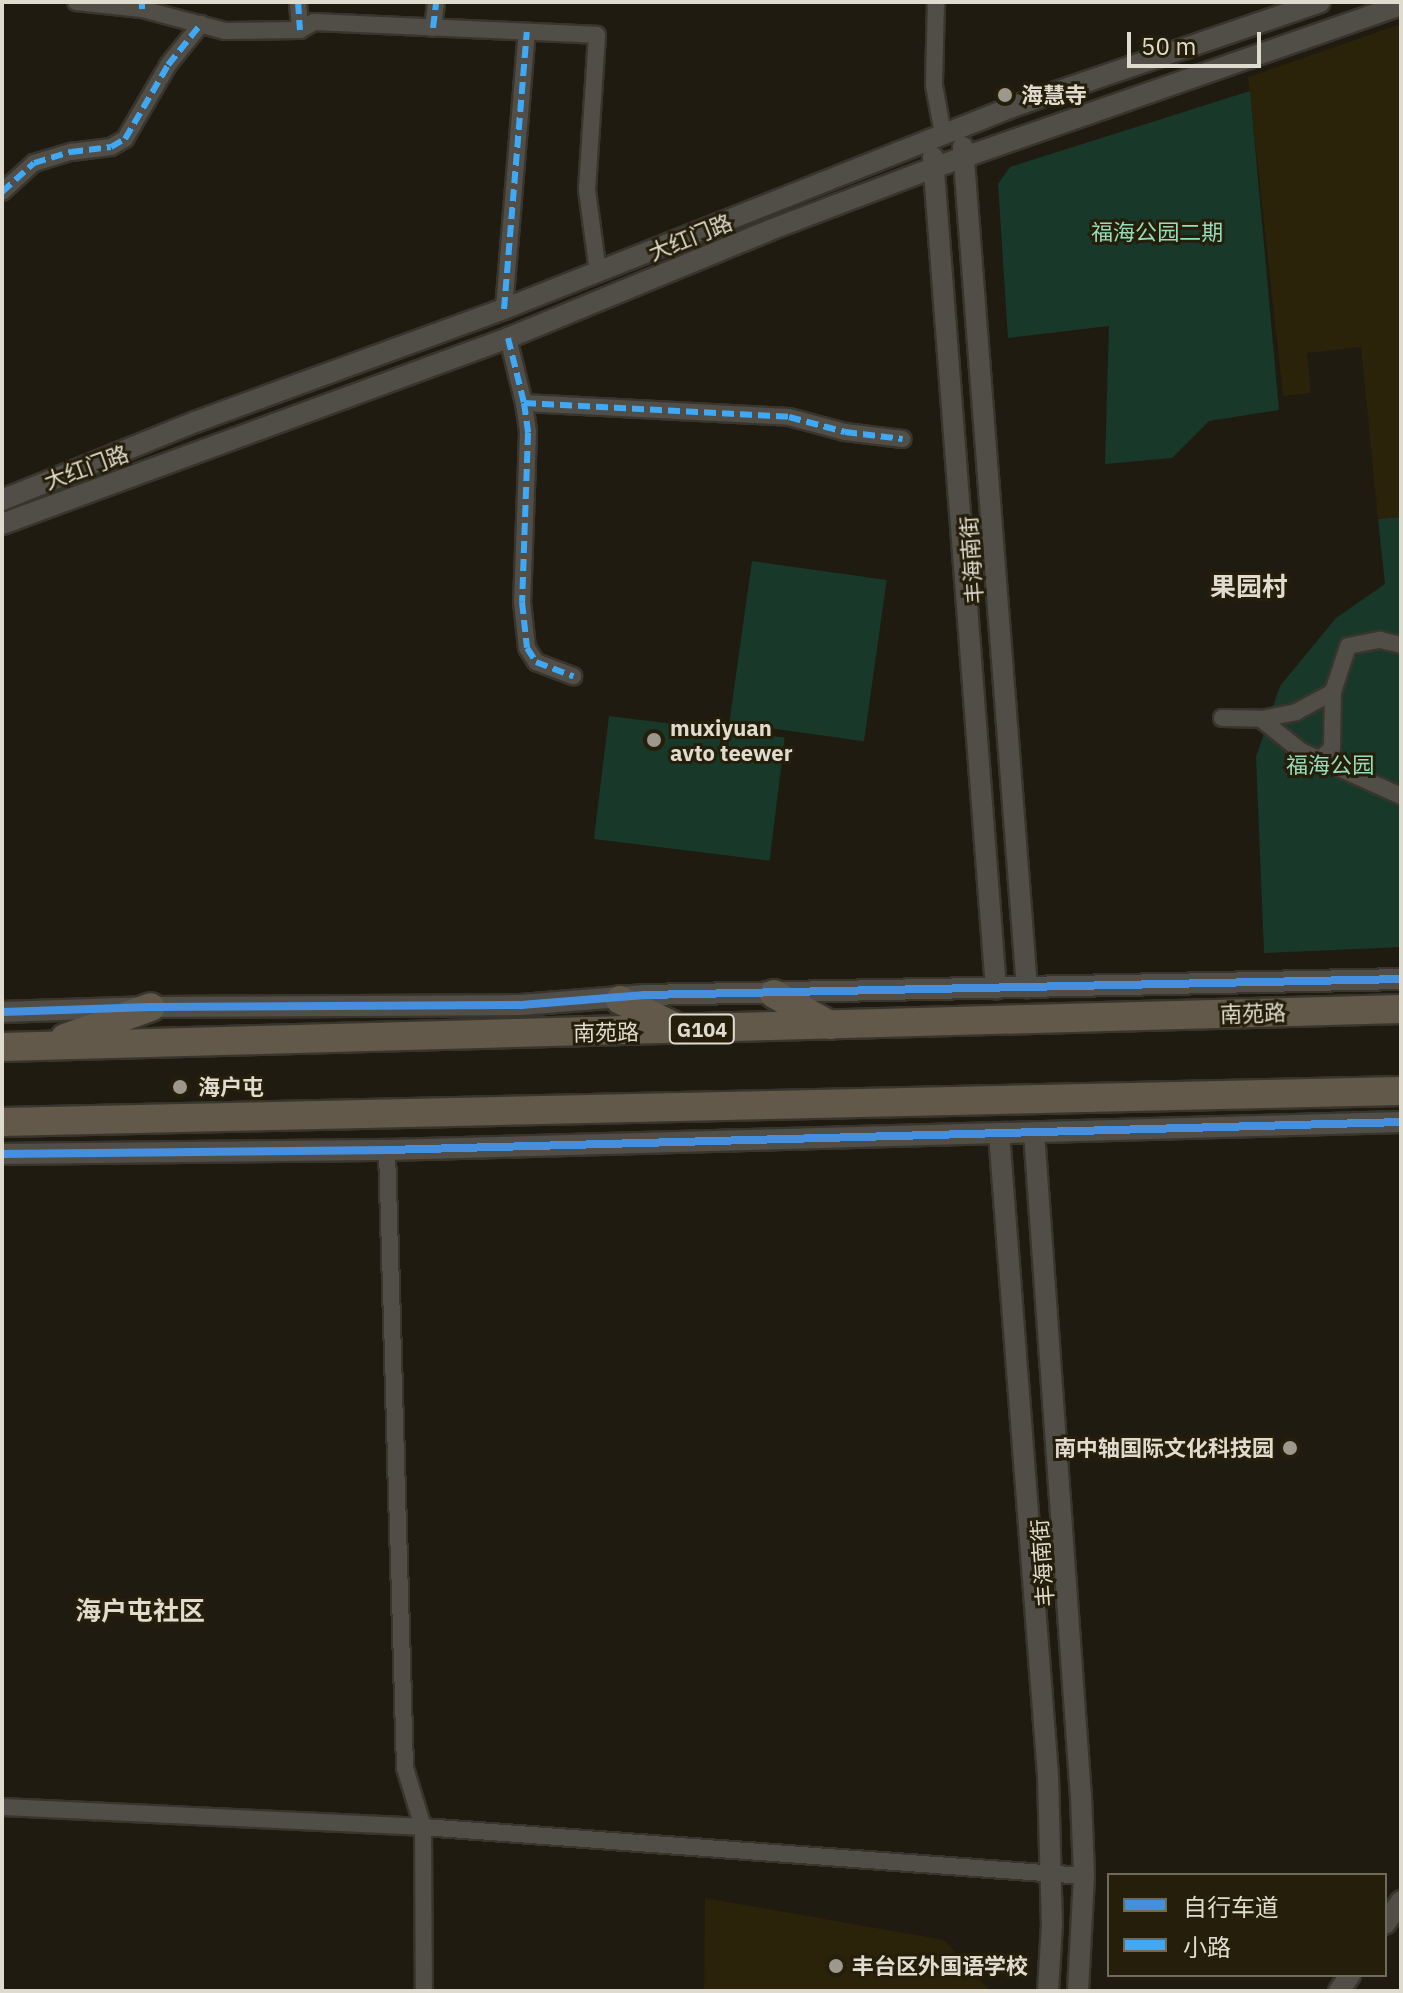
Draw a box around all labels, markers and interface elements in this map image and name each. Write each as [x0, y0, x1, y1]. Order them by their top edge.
scale bar [1131, 16, 1265, 66]
text: 50 m [1141, 30, 1196, 62]
place label: 海慧寺 [1021, 82, 1087, 108]
marker: 海慧寺 [996, 86, 1014, 104]
street label: 大红门路 [644, 208, 736, 266]
park label: 福海公园二期 [1091, 219, 1223, 245]
street label: 大红门路 [40, 440, 132, 494]
street label: 丰海南街 [955, 515, 987, 605]
district label: 果园村 [1210, 571, 1288, 603]
place label: muxiyuan avto teewer [670, 714, 793, 766]
marker: muxiyuan avto teewer [645, 731, 663, 749]
park label: 福海公园 [1286, 752, 1374, 778]
street label: 南苑路 [1220, 999, 1286, 1027]
road number: G104 [668, 1013, 736, 1045]
street label: 南苑路 [573, 1018, 639, 1046]
place label: 海户屯 [198, 1074, 264, 1100]
marker: 海户屯 [169, 1076, 191, 1098]
place label: 南中轴国际文化科技园 [1054, 1435, 1274, 1461]
marker: 南中轴国际文化科技园 [1281, 1439, 1299, 1457]
street label: 丰海南街 [1026, 1518, 1058, 1608]
district label: 海户屯社区 [75, 1595, 205, 1627]
legend [1107, 1873, 1387, 1977]
text: 自行车道 [1183, 1891, 1279, 1923]
text: 小路 [1183, 1931, 1231, 1963]
place label: 丰台区外国语学校 [852, 1953, 1028, 1979]
marker: 丰台区外国语学校 [827, 1957, 845, 1975]

